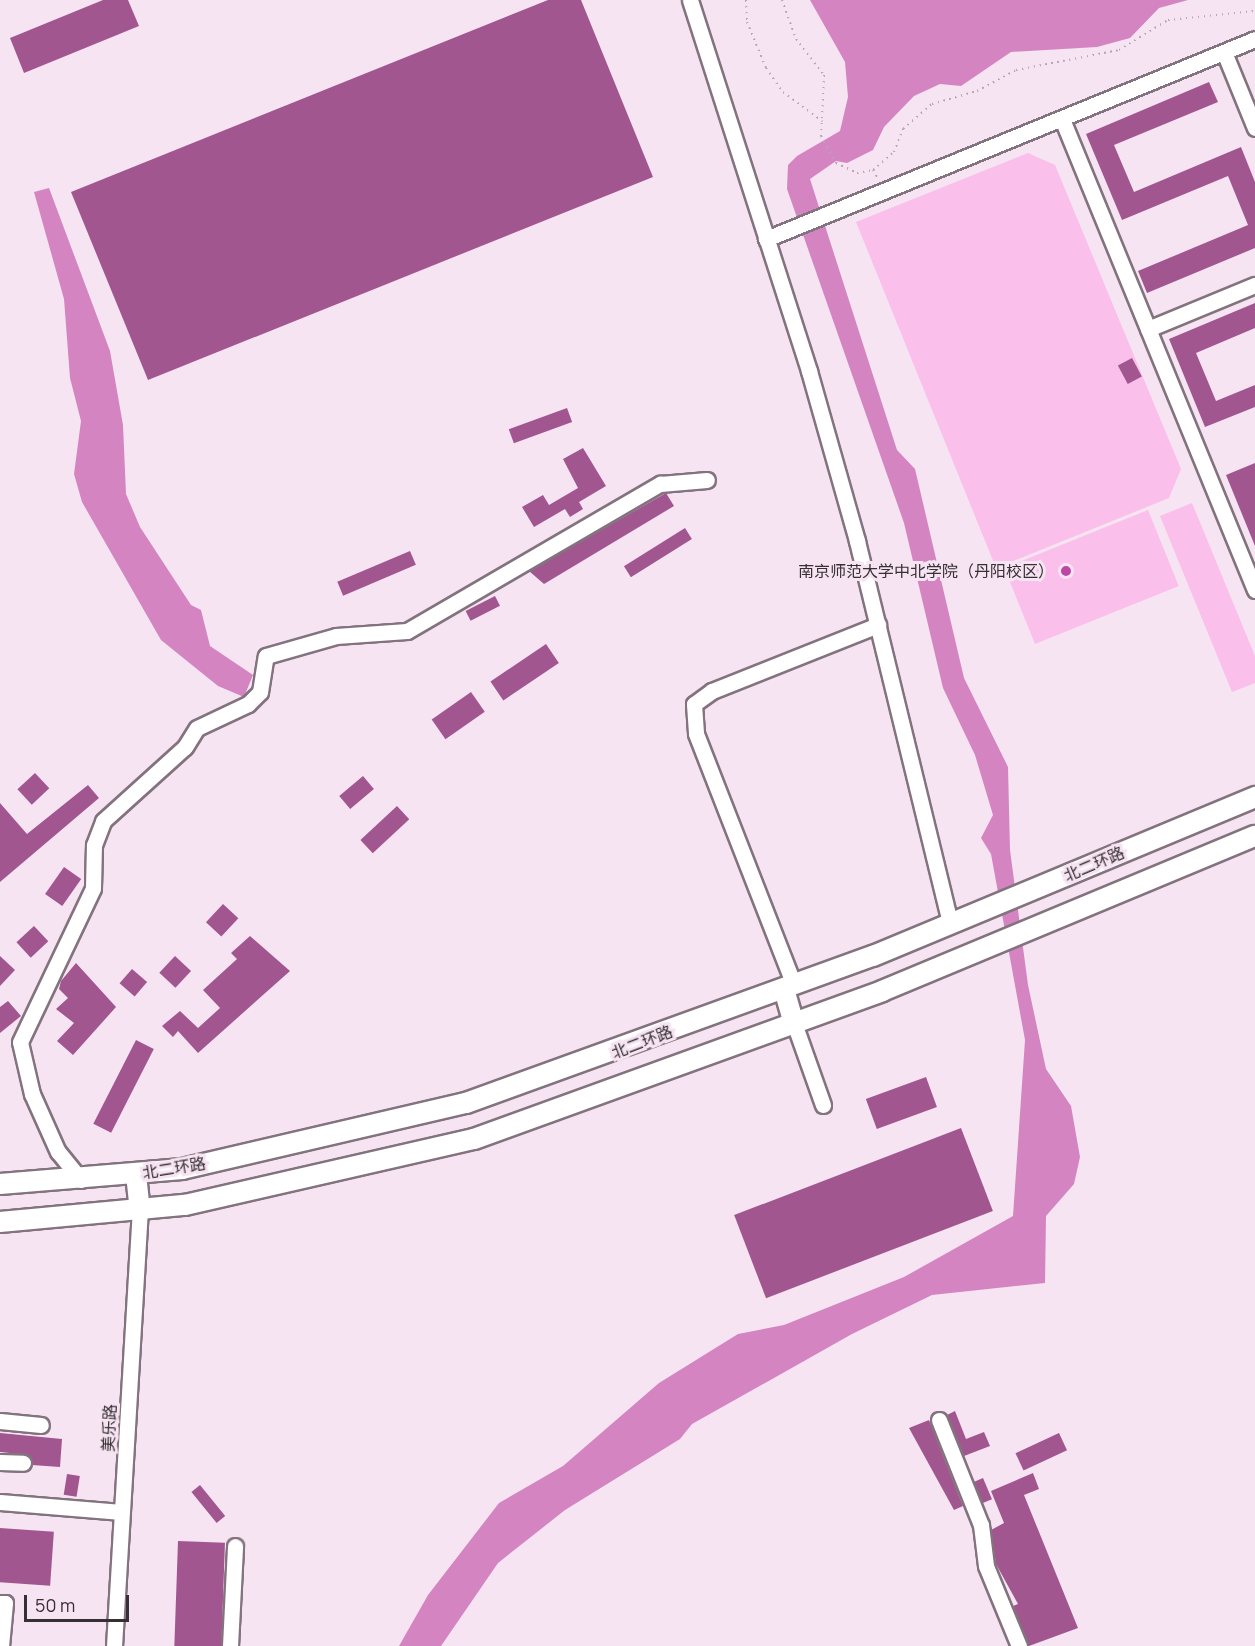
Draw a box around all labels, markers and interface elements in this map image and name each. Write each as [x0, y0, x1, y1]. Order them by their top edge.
place label: 南京师范大学中北学院（丹阳校区） [798, 561, 1054, 581]
marker: 南京师范大学中北学院（丹阳校区） [1059, 564, 1073, 578]
street label: 北二环路 [1061, 843, 1127, 885]
street label: 北二环路 [609, 1022, 675, 1062]
street label: 北二环路 [141, 1154, 207, 1182]
street label: 美乐路 [98, 1404, 120, 1452]
scale bar [27, 1583, 132, 1621]
text: 50 m [35, 1593, 75, 1617]

